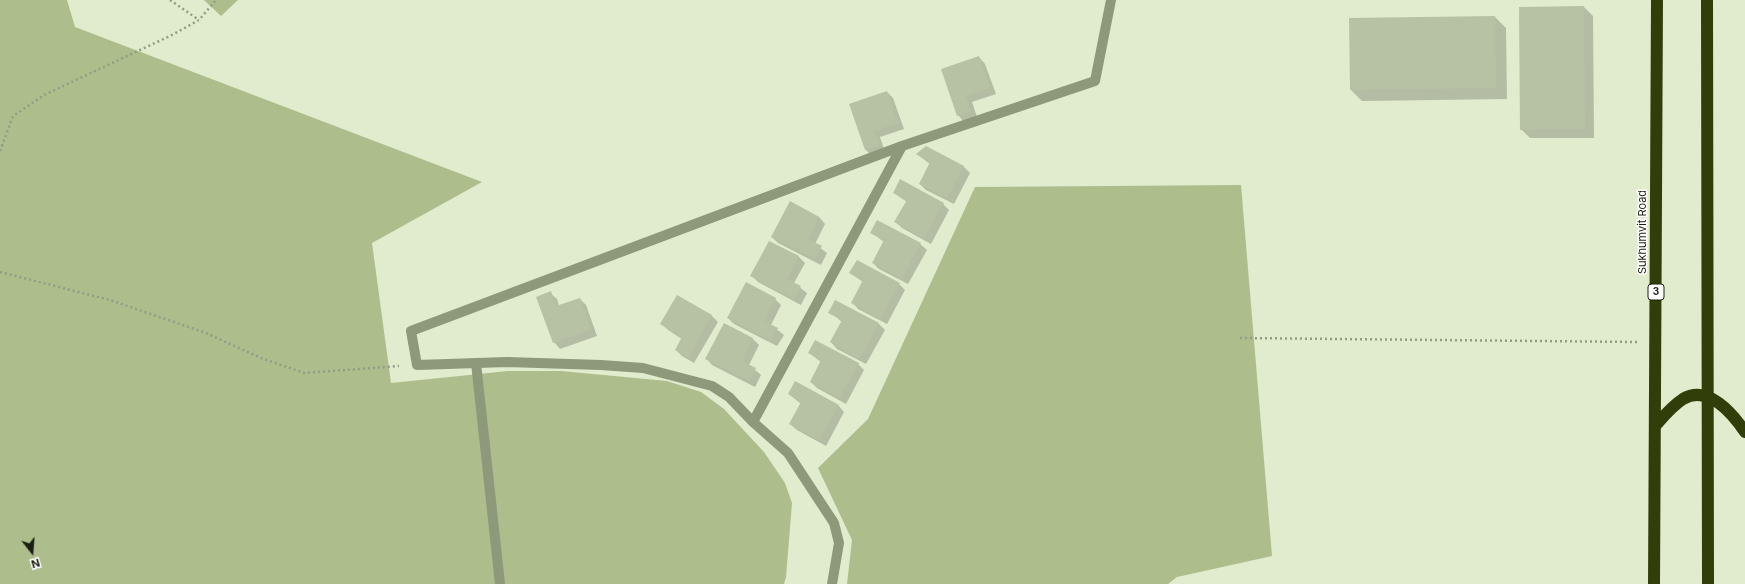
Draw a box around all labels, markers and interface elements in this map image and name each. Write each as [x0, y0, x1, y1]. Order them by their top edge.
street label: Sukhumvit Road [1636, 190, 1650, 274]
road number: 3 [1648, 284, 1664, 300]
north arrow [12, 532, 52, 572]
text: N [29, 556, 42, 571]

